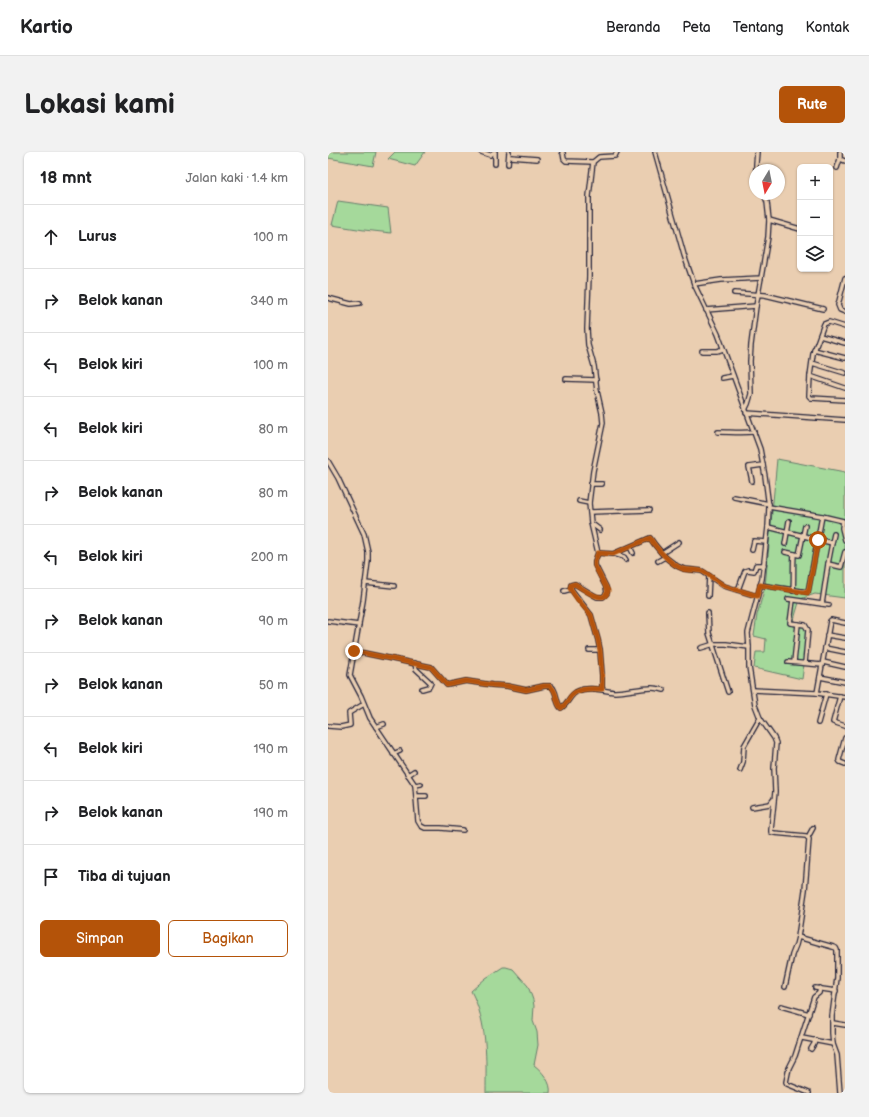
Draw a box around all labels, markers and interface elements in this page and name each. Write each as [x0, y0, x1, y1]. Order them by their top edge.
text: Kartio [20, 16, 73, 39]
text: Beranda [606, 19, 660, 36]
text: Peta [682, 19, 711, 36]
text: Tentang [733, 19, 784, 36]
text: Kontak [806, 19, 849, 36]
button: Rute [779, 86, 845, 123]
text: Lokasi kami [24, 88, 175, 121]
north arrow [749, 164, 785, 200]
map controls [797, 164, 833, 272]
button: + [797, 164, 833, 200]
text: 18 mnt [40, 168, 92, 188]
text: Jalan kaki · 1.4 km [186, 170, 288, 186]
button: − [797, 200, 833, 236]
icon: ahead [40, 226, 62, 248]
text: Lurus [78, 227, 117, 246]
text: 100 m [253, 229, 288, 245]
button: layers [797, 236, 833, 272]
icon: right [40, 290, 62, 312]
text: Belok kanan [78, 291, 163, 310]
text: 340 m [250, 293, 288, 309]
icon: left [40, 354, 62, 376]
text: Belok kiri [78, 355, 143, 374]
text: 100 m [253, 357, 288, 373]
icon: left [40, 418, 62, 440]
text: Belok kiri [78, 419, 143, 438]
text: 80 m [259, 421, 288, 437]
icon: right [40, 482, 62, 504]
text: Belok kanan [78, 483, 163, 502]
text: 80 m [259, 485, 288, 501]
route start [809, 531, 827, 549]
icon: left [40, 546, 62, 568]
text: Belok kiri [78, 547, 143, 566]
text: 200 m [251, 549, 288, 565]
icon: right [40, 610, 62, 632]
text: Belok kanan [78, 611, 163, 630]
text: 90 m [259, 613, 288, 629]
route end [345, 642, 363, 660]
icon: right [40, 674, 62, 696]
text: Belok kanan [78, 675, 163, 694]
text: 50 m [259, 677, 288, 693]
icon: left [40, 738, 62, 760]
text: Belok kiri [78, 739, 143, 758]
text: 190 m [254, 741, 288, 757]
icon: right [40, 802, 62, 824]
text: Belok kanan [78, 803, 163, 822]
text: 190 m [254, 805, 288, 821]
icon: arrive [40, 866, 62, 888]
text: Tiba di tujuan [78, 867, 171, 886]
button: Simpan [40, 920, 160, 957]
button: Bagikan [168, 920, 288, 957]

